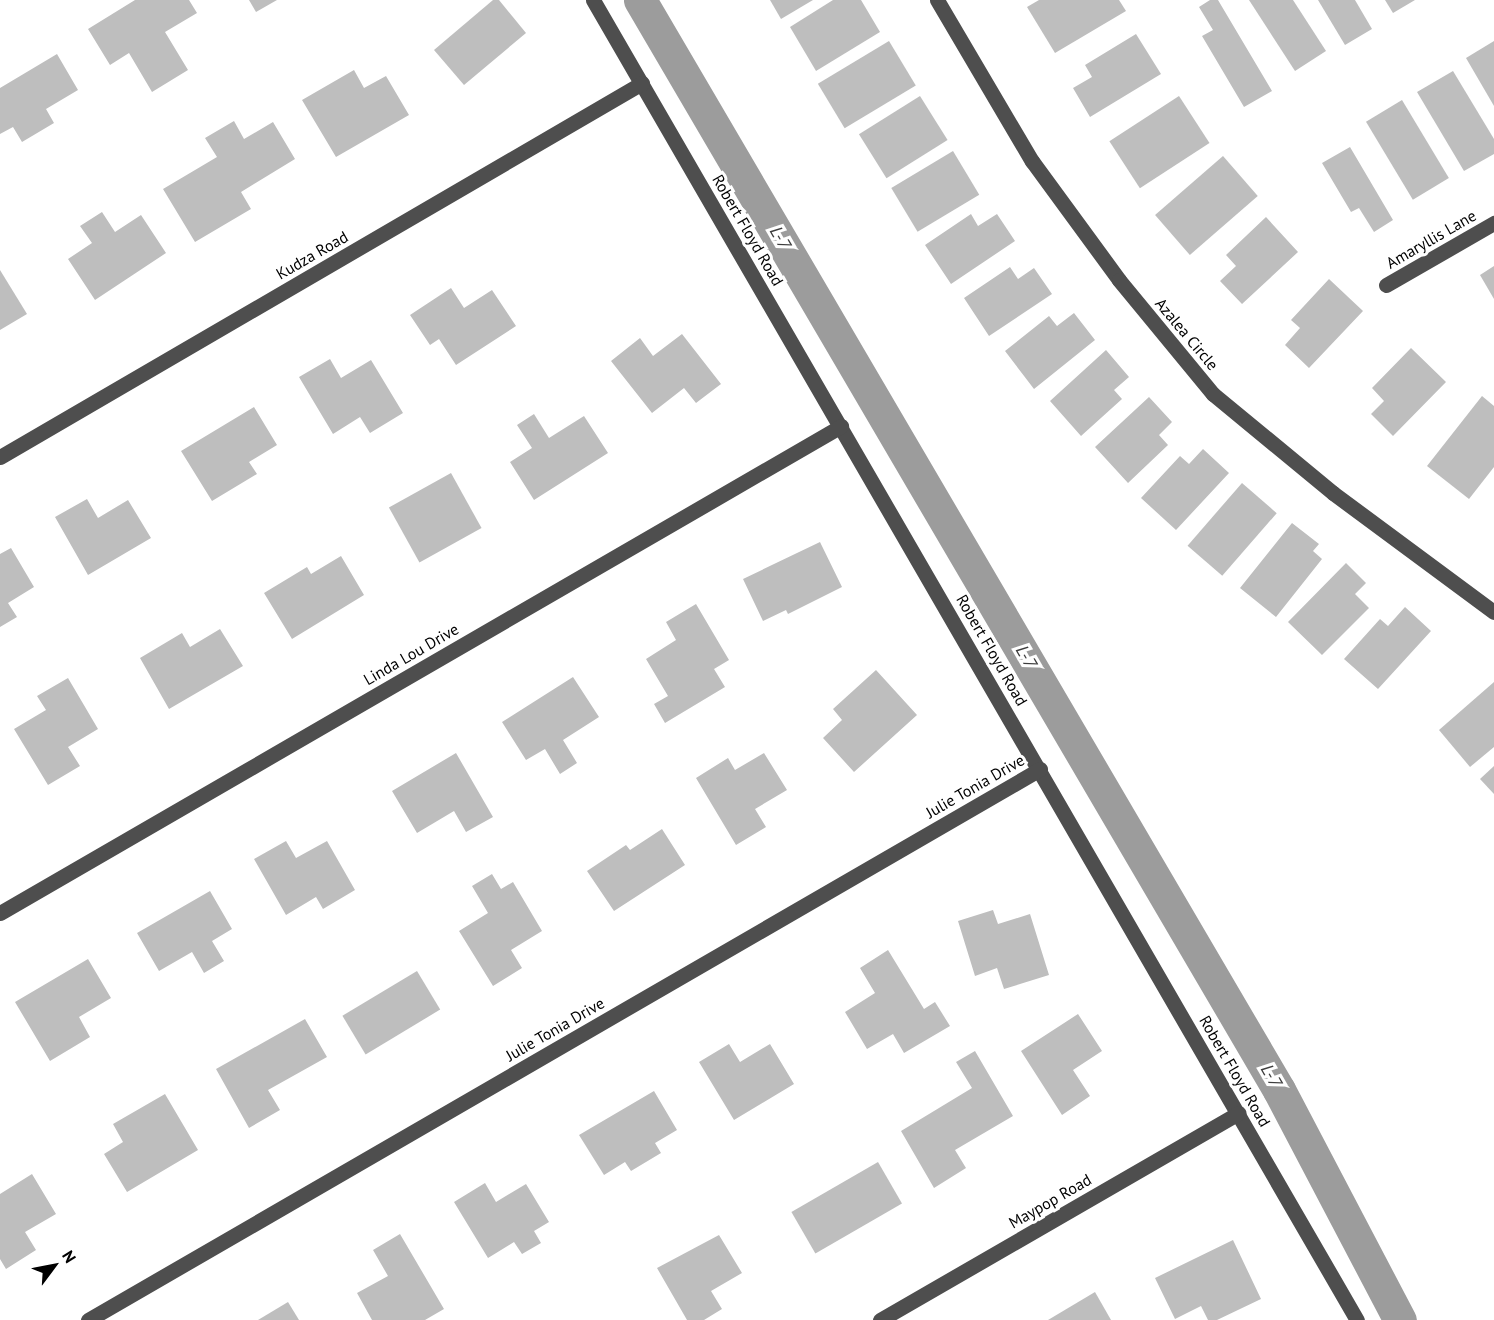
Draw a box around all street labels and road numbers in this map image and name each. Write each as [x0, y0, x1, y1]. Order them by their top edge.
street label: Robert Floyd Road [708, 171, 788, 289]
street label: Amaryllis Lane [1383, 206, 1479, 272]
street label: Kudza Road [273, 227, 351, 283]
street label: Azalea Circle [1151, 294, 1223, 374]
street label: Robert Floyd Road [952, 591, 1032, 709]
street label: Linda Lou Drive [360, 619, 462, 689]
street label: Julie Tonia Drive [922, 750, 1028, 822]
street label: Julie Tonia Drive [502, 993, 608, 1065]
street label: Robert Floyd Road [1195, 1012, 1275, 1130]
street label: Maypop Road [1005, 1170, 1095, 1232]

